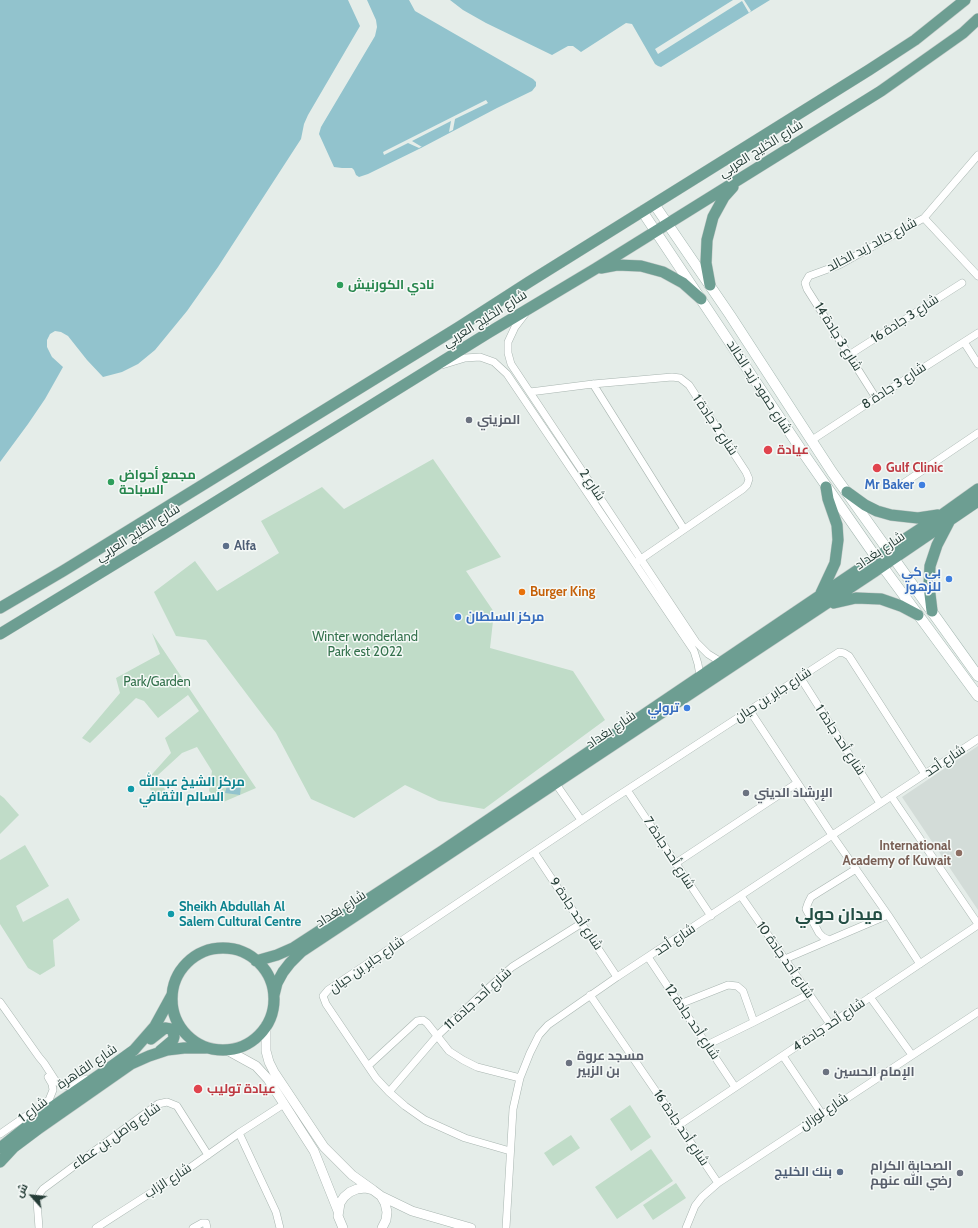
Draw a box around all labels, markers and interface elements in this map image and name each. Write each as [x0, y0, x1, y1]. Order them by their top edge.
street label: شارع الخليج العربي [716, 117, 806, 181]
street label: شارع خالد زيد الخالد [824, 215, 920, 275]
place label: نادي الكورنيش [348, 277, 434, 293]
marker: نادي الكورنيش [335, 280, 345, 290]
street label: شارع الخليج العربي [440, 287, 530, 351]
street label: شارع 3 جادة 16 [868, 291, 942, 347]
street label: شارع 3 جادة 14 [811, 300, 865, 374]
street label: شارع حمود زيد الخالد [723, 338, 795, 436]
street label: شارع 3 جادة 8 [859, 359, 929, 413]
street label: شارع 2 جادة 1 [689, 392, 741, 458]
place label: المزيني [477, 412, 520, 428]
marker: المزيني [464, 415, 474, 425]
place label: عيادة [777, 442, 809, 458]
marker: عيادة [762, 444, 774, 456]
place label: Gulf Clinic [886, 460, 943, 476]
marker: Gulf Clinic [871, 462, 883, 474]
street label: شارع 2 [576, 466, 608, 504]
place label: مجمع أحواض السباحة [119, 467, 196, 498]
marker: مجمع أحواض السباحة [106, 477, 116, 487]
place label: Mr Baker [864, 477, 914, 493]
marker: Mr Baker [917, 480, 927, 490]
street label: شارع الخليج العربي [93, 501, 183, 565]
street label: شارع بغداد [852, 529, 908, 573]
place label: Alfa [234, 538, 256, 554]
marker: Alfa [221, 541, 231, 551]
place label: بي كي للزهور [901, 564, 941, 595]
marker: بي كي للزهور [944, 574, 954, 584]
place label: Burger King [530, 584, 595, 600]
marker: Burger King [517, 587, 527, 597]
place label: مركز السلطان [466, 609, 544, 625]
marker: مركز السلطان [453, 612, 463, 622]
park label: Winter wonderland Park est 2022 [312, 629, 418, 660]
street label: شارع جابر بن حيان [732, 664, 814, 726]
park label: Park/Garden [123, 674, 191, 690]
place label: ترولي [648, 700, 679, 716]
street label: شارع أحد جادة 1 [811, 702, 869, 778]
marker: ترولي [682, 703, 692, 713]
street label: شارع بغداد [583, 708, 639, 752]
street label: شارع أحد [922, 742, 968, 780]
place label: مركز الشيخ عبدالله السالم الثقافي [139, 774, 245, 805]
marker: مركز الشيخ عبدالله السالم الثقافي [126, 784, 136, 794]
place label: الإرشاد الديني [754, 785, 833, 801]
marker: الإرشاد الديني [741, 788, 751, 798]
street label: شارع أحد جادة 7 [640, 814, 698, 892]
place label: International Academy of Kuwait [842, 838, 951, 869]
marker: International Academy of Kuwait [954, 848, 964, 858]
street label: شارع أحد جادة 9 [546, 875, 606, 953]
street label: شارع بغداد [313, 887, 369, 931]
place label: Sheikh Abdullah Al Salem Cultural Centre [179, 899, 301, 930]
district label: ميدان حولي [795, 905, 883, 925]
marker: Sheikh Abdullah Al Salem Cultural Centre [166, 909, 176, 919]
street label: شارع أحد جادة 10 [753, 919, 817, 1001]
street label: شارع أحد [652, 921, 698, 959]
street label: شارع جابر بن حيان [326, 933, 408, 997]
street label: شارع أحد جادة 11 [441, 965, 515, 1033]
street label: شارع أحد جادة 12 [661, 981, 723, 1063]
street label: شارع أحد جادة 4 [790, 995, 868, 1055]
street label: شارع القاهرة [54, 1041, 120, 1093]
place label: مسجد عروة بن الزبير [577, 1048, 644, 1079]
marker: مسجد عروة بن الزبير [564, 1058, 574, 1068]
place label: الإمام الحسين [834, 1064, 914, 1080]
marker: الإمام الحسين [821, 1067, 831, 1077]
place label: عيادة توليب [207, 1081, 276, 1097]
marker: عيادة توليب [192, 1083, 204, 1095]
street label: شارع أحد جادة 16 [650, 1087, 712, 1169]
street label: شارع لوزان [797, 1090, 851, 1134]
street label: شارع 1 [15, 1094, 51, 1126]
street label: شارع واصل بن عطاء [68, 1099, 164, 1173]
place label: الصحابة الكرام رضي الله عنهم [870, 1158, 952, 1189]
street label: شارع الزاب [142, 1160, 194, 1202]
place label: بنك الخليج [774, 1164, 832, 1180]
marker: بنك الخليج [835, 1167, 845, 1177]
marker: الصحابة الكرام رضي الله عنهم [955, 1168, 965, 1178]
north arrow [12, 1176, 52, 1216]
text: ش [12, 1181, 31, 1200]

